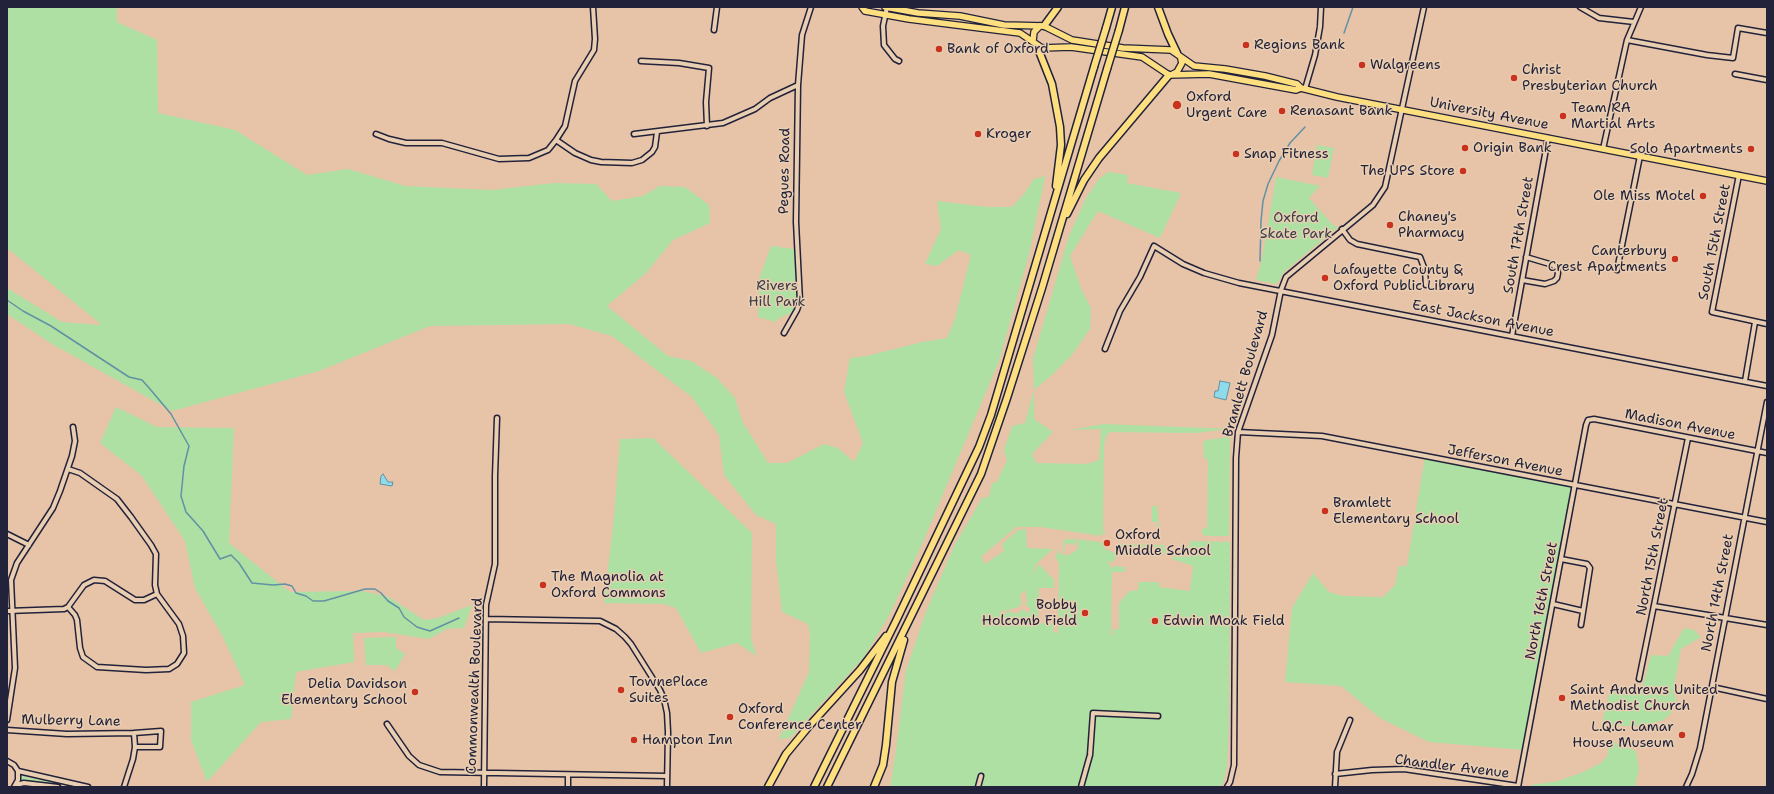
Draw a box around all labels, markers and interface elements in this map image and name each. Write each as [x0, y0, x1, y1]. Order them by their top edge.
place label: Regions Bank [1254, 37, 1345, 53]
marker: Regions Bank [1241, 40, 1251, 50]
place label: Bank of Oxford [947, 41, 1049, 57]
marker: Bank of Oxford [934, 44, 944, 54]
place label: Walgreens [1370, 57, 1441, 73]
marker: Walgreens [1357, 60, 1367, 70]
place label: Christ Presbyterian Church [1522, 62, 1658, 94]
marker: Christ Presbyterian Church [1509, 73, 1519, 83]
place label: Oxford Urgent Care [1186, 89, 1268, 122]
street label: University Avenue [1428, 94, 1550, 134]
marker: Oxford Urgent Care [1171, 99, 1183, 111]
place label: Team RA Martial Arts [1571, 100, 1656, 132]
place label: Renasant Bank [1290, 103, 1393, 119]
marker: Renasant Bank [1277, 106, 1287, 116]
marker: Team RA Martial Arts [1558, 111, 1568, 121]
place label: Kroger [986, 126, 1032, 142]
street label: Pegues Road [776, 128, 794, 214]
marker: Kroger [973, 129, 983, 139]
place label: Origin Bank [1473, 140, 1552, 156]
place label: Solo Apartments [1630, 141, 1743, 157]
marker: Origin Bank [1460, 143, 1470, 153]
marker: Solo Apartments [1746, 144, 1756, 154]
place label: Snap Fitness [1244, 146, 1329, 162]
marker: Snap Fitness [1231, 149, 1241, 159]
place label: The UPS Store [1360, 163, 1455, 179]
marker: The UPS Store [1458, 166, 1468, 176]
street label: South 17th Street [1500, 175, 1538, 295]
street label: South 15th Street [1695, 182, 1735, 302]
place label: Ole Miss Motel [1593, 188, 1695, 204]
marker: Ole Miss Motel [1698, 191, 1708, 201]
place label: Chaney's Pharmacy [1398, 209, 1465, 242]
park label: Oxford Skate Park [1260, 210, 1332, 242]
marker: Chaney's Pharmacy [1385, 220, 1395, 230]
place label: Canterbury Crest Apartments [1548, 243, 1667, 276]
marker: Canterbury Crest Apartments [1670, 254, 1680, 264]
place label: Lafayette County & Oxford Public Library [1333, 262, 1475, 294]
marker: Lafayette County & Oxford Public Library [1320, 273, 1330, 283]
park label: Rivers Hill Park [748, 278, 806, 310]
street label: East Jackson Avenue [1411, 297, 1555, 341]
street label: Bramlett Boulevard [1220, 309, 1272, 439]
street label: Madison Avenue [1623, 406, 1737, 444]
street label: Jefferson Avenue [1446, 442, 1564, 480]
place label: Bramlett Elementary School [1333, 495, 1459, 528]
street label: North 15th Street [1633, 497, 1673, 617]
marker: Bramlett Elementary School [1320, 506, 1330, 516]
place label: Oxford Middle School [1115, 527, 1211, 560]
street label: North 14th Street [1698, 533, 1738, 653]
marker: Oxford Middle School [1102, 538, 1112, 548]
street label: North 16th Street [1522, 541, 1562, 661]
place label: The Magnolia at Oxford Commons [551, 569, 666, 602]
marker: The Magnolia at Oxford Commons [538, 580, 548, 590]
street label: Commonwealth Boulevard [464, 597, 486, 775]
place label: Bobby Holcomb Field [982, 597, 1077, 630]
marker: Bobby Holcomb Field [1080, 608, 1090, 618]
place label: Edwin Moak Field [1163, 613, 1285, 629]
marker: Edwin Moak Field [1150, 616, 1160, 626]
place label: TownePlace Suites [629, 674, 708, 706]
place label: Delia Davidson Elementary School [281, 676, 407, 708]
place label: Saint Andrews United Methodist Church [1570, 682, 1718, 714]
marker: TownePlace Suites [616, 685, 626, 695]
marker: Delia Davidson Elementary School [410, 687, 420, 697]
marker: Saint Andrews United Methodist Church [1557, 693, 1567, 703]
place label: Oxford Conference Center [738, 701, 862, 734]
street label: Mulberry Lane [21, 712, 121, 730]
marker: Oxford Conference Center [725, 712, 735, 722]
place label: L.Q.C. Lamar House Museum [1572, 719, 1674, 752]
marker: L.Q.C. Lamar House Museum [1677, 730, 1687, 740]
place label: Hampton Inn [642, 732, 733, 748]
marker: Hampton Inn [629, 735, 639, 745]
street label: Chandler Avenue [1394, 752, 1510, 782]

